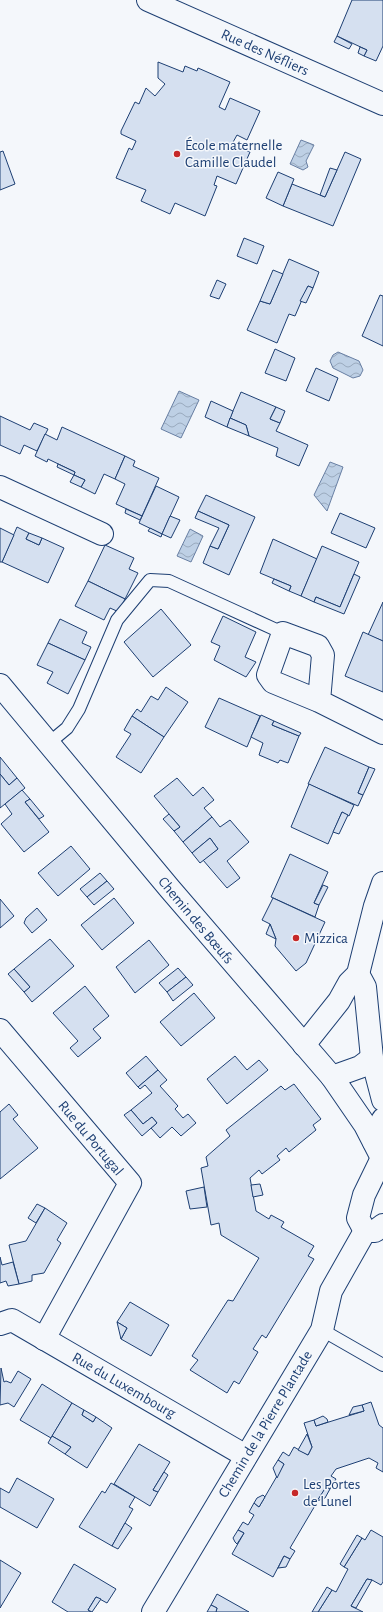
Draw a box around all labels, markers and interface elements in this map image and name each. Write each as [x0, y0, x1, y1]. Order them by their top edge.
street label: Rue des Néfliers [219, 26, 311, 78]
place label: École maternelle Camille Claudel [185, 136, 282, 170]
marker: École maternelle Camille Claudel [172, 149, 182, 159]
street label: Chemin des Bœufs [155, 874, 236, 967]
place label: Mizzica [304, 931, 348, 946]
marker: Mizzica [291, 933, 301, 943]
street label: Rue du Portugal [55, 1098, 126, 1179]
street label: Chemin de la Pierre Plantade [216, 1348, 315, 1500]
street label: Rue du Luxembourg [69, 1350, 179, 1421]
place label: Les Portes de Lunel [303, 1477, 360, 1509]
marker: Les Portes de Lunel [290, 1488, 300, 1498]

